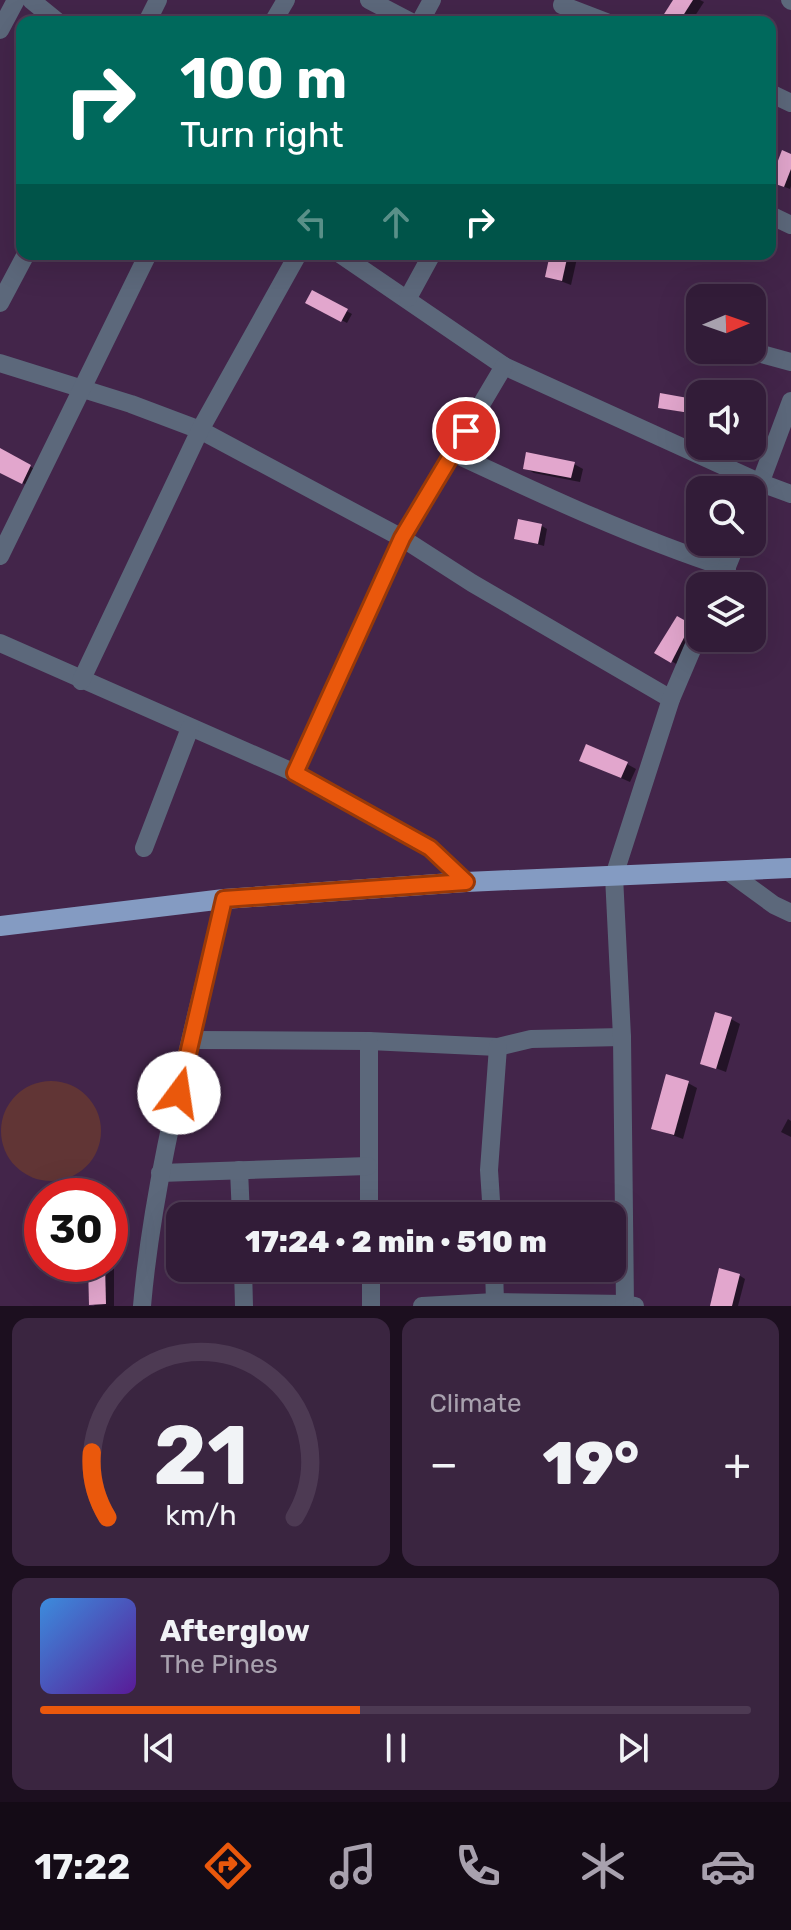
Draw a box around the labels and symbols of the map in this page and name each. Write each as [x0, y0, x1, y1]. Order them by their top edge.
north arrow [686, 284, 766, 364]
pin [432, 397, 500, 465]
position arrow [137, 1051, 221, 1135]
speed limit sign: 30 [24, 1178, 128, 1282]

